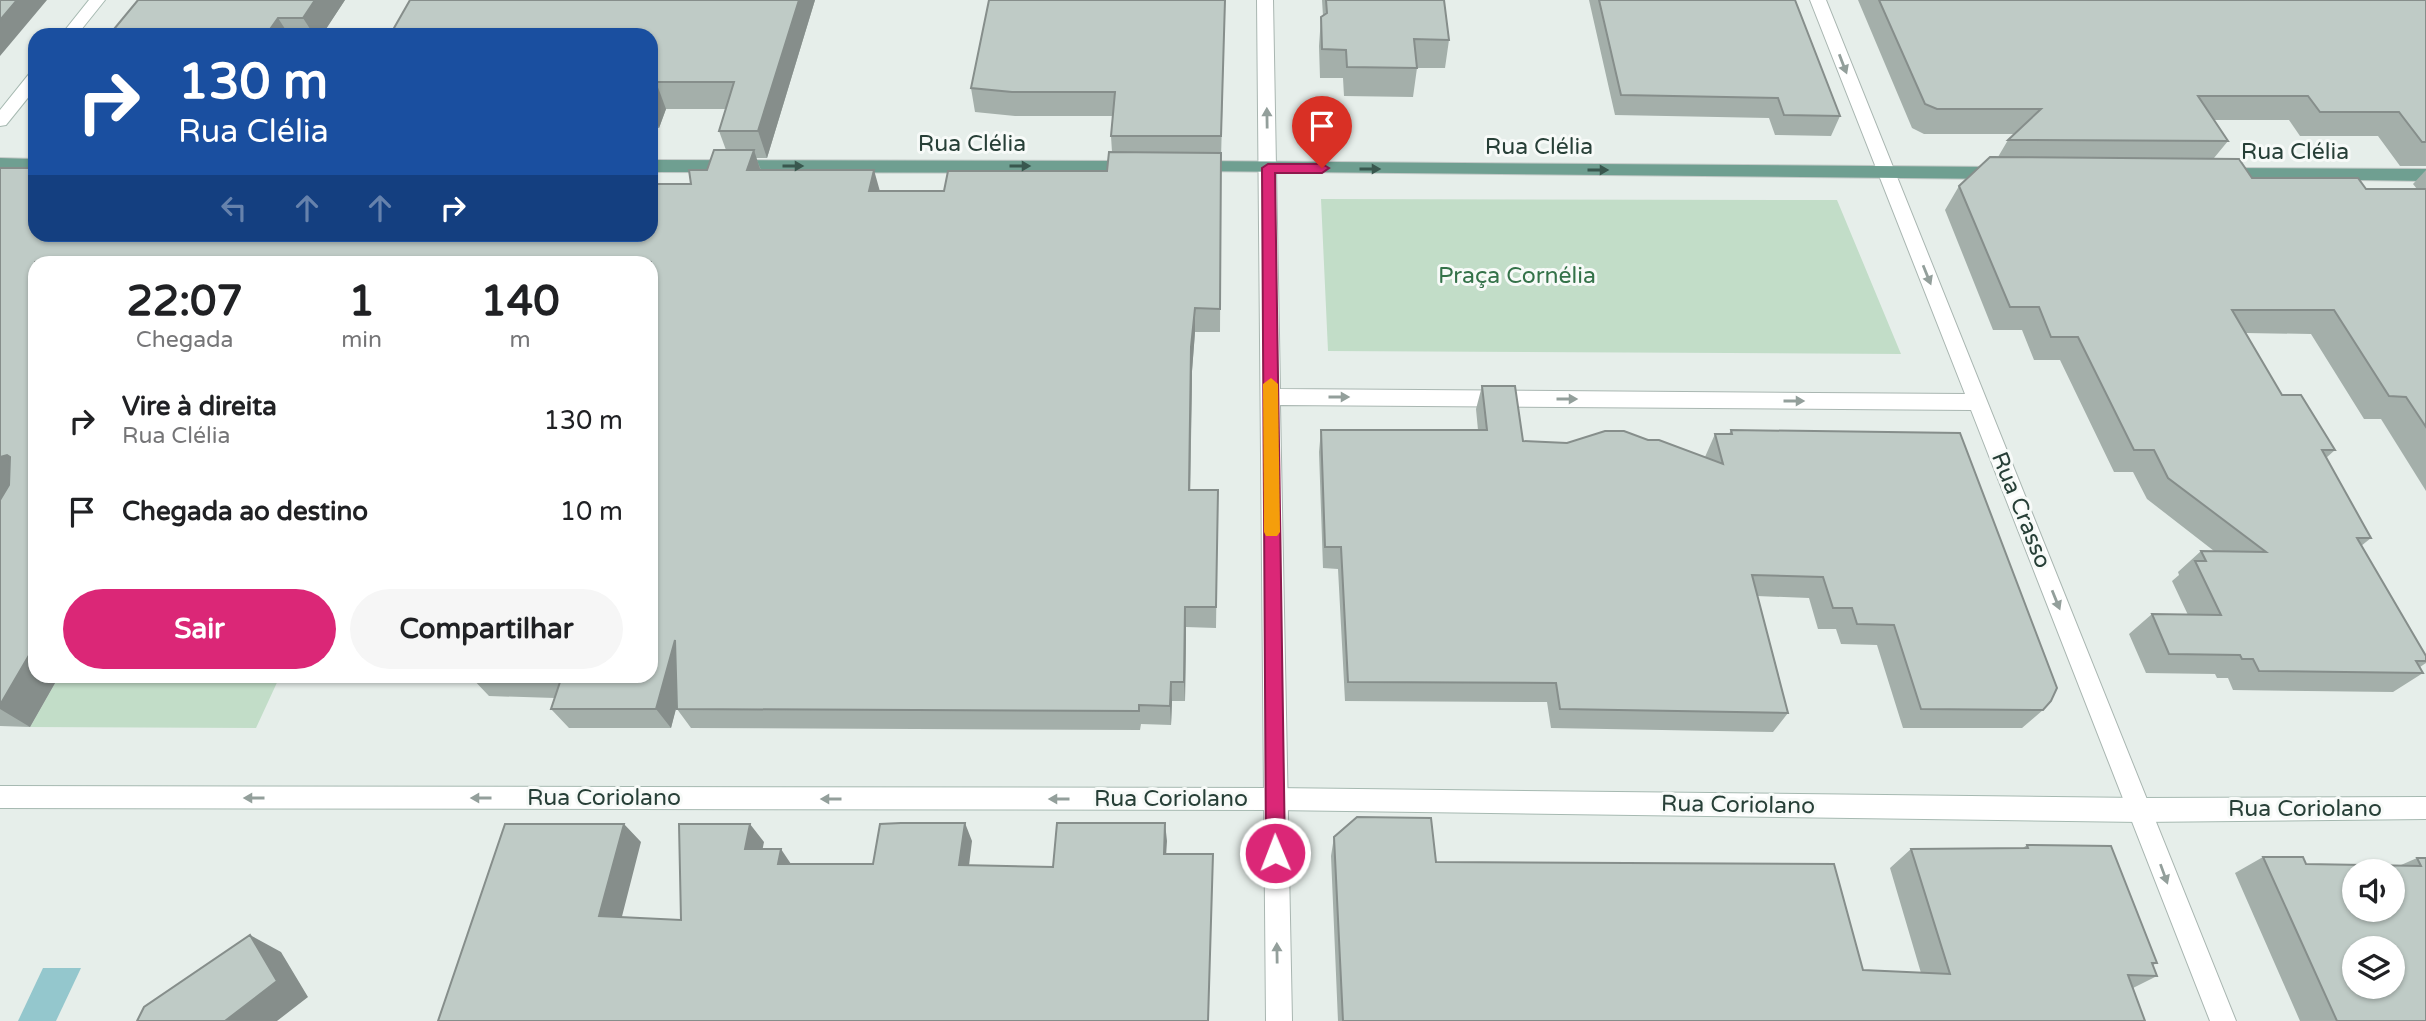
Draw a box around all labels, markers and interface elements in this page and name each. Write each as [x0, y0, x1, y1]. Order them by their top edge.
text: 130 m [178, 53, 328, 112]
one-way arrow [1837, 53, 1848, 74]
icon: right [63, 56, 154, 147]
pin [1292, 96, 1352, 168]
one-way arrow [1261, 107, 1273, 129]
icon: arrive [1303, 107, 1341, 145]
text: Rua Clélia [178, 113, 329, 151]
street label: Rua Clélia [918, 130, 1026, 158]
street label: Rua Clélia [1485, 133, 1593, 161]
street label: Rua Clélia [2241, 138, 2349, 166]
one-way arrow [782, 160, 804, 172]
one-way arrow [1009, 160, 1031, 172]
one-way arrow [1359, 163, 1381, 174]
one-way arrow [1587, 164, 1609, 176]
icon: left [215, 189, 253, 227]
icon: ahead [288, 189, 326, 227]
icon: ahead [361, 189, 399, 227]
icon: right [434, 189, 472, 227]
park label: Praça Cornélia [1438, 262, 1596, 290]
one-way arrow [1922, 264, 1933, 285]
text: 22:07 [126, 276, 243, 327]
text: 1 [348, 276, 375, 327]
text: 140 [480, 276, 560, 327]
text: Chegada [136, 326, 234, 354]
text: min [341, 326, 382, 354]
text: m [509, 326, 531, 354]
text: Vire à direita [122, 391, 277, 422]
one-way arrow [1329, 391, 1351, 403]
one-way arrow [1556, 393, 1578, 405]
one-way arrow [1784, 395, 1806, 406]
icon: right [63, 402, 101, 440]
text: 130 m [543, 405, 623, 436]
text: Rua Clélia [122, 422, 230, 450]
street label: Rua Crasso [1985, 448, 2057, 572]
icon: arrive [63, 493, 101, 531]
text: Chegada ao destino [122, 496, 368, 527]
text: 10 m [560, 496, 623, 527]
button: Sair [63, 589, 336, 669]
button: Compartilhar [350, 589, 623, 669]
one-way arrow [2051, 590, 2062, 611]
street label: Rua Coriolano [527, 784, 681, 812]
street label: Rua Coriolano [1094, 785, 1248, 813]
street label: Rua Coriolano [1661, 790, 1815, 820]
one-way arrow [242, 792, 264, 804]
one-way arrow [470, 792, 492, 804]
one-way arrow [820, 793, 842, 805]
one-way arrow [1047, 793, 1069, 805]
street label: Rua Coriolano [2228, 795, 2382, 823]
position arrow [1238, 816, 1312, 890]
map controls [2342, 859, 2405, 999]
button: sound [2342, 859, 2405, 922]
one-way arrow [2159, 863, 2170, 884]
button: layers [2342, 936, 2405, 999]
one-way arrow [1272, 942, 1283, 964]

